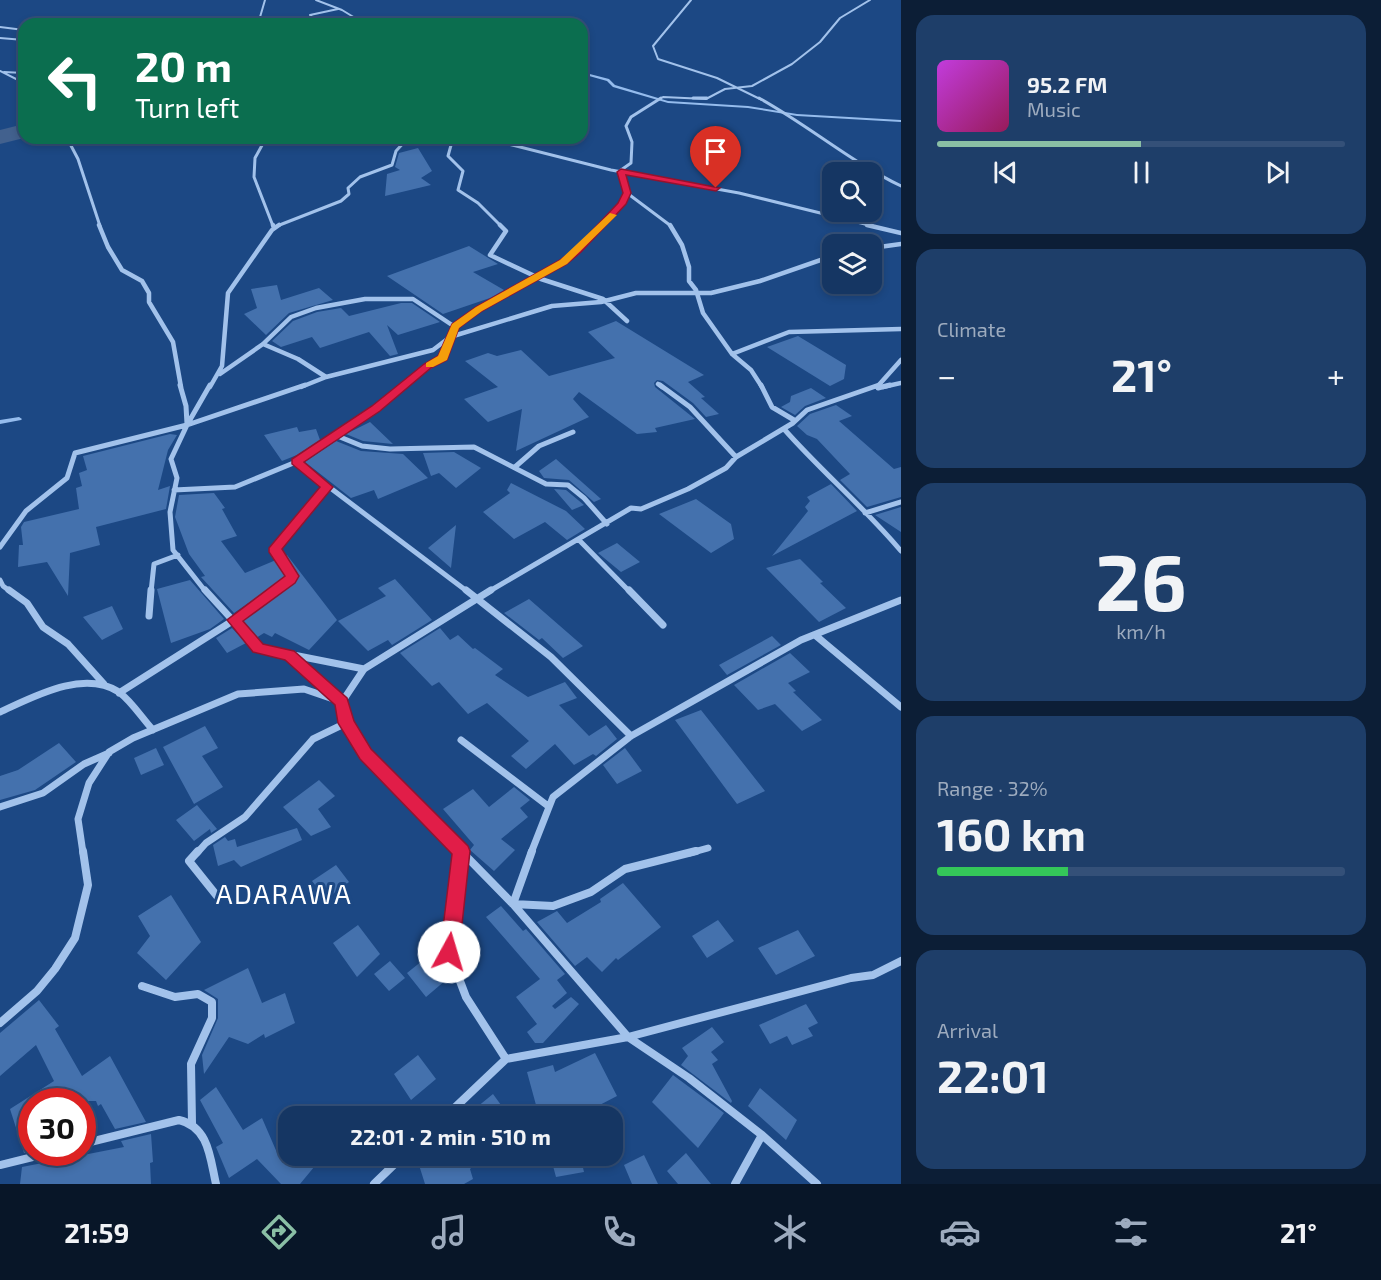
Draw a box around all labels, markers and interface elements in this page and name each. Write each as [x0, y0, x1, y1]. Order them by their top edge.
text: 20 m [135, 40, 232, 90]
icon: left [36, 42, 114, 120]
text: 95.2 FM [1027, 71, 1107, 97]
text: Turn left [135, 91, 239, 123]
text: Music [1027, 97, 1081, 121]
pin [690, 126, 741, 188]
icon: arrive [699, 135, 732, 168]
icon: previous [989, 156, 1022, 189]
icon: pause [1125, 156, 1158, 189]
icon: next [1261, 156, 1294, 189]
map controls [822, 162, 882, 294]
button: search [822, 162, 882, 222]
button: layers [822, 234, 882, 294]
text: Climate [937, 317, 1006, 341]
text: 21° [1111, 347, 1172, 401]
text: − [937, 355, 956, 395]
text: + [1327, 355, 1345, 395]
text: 26 [1095, 533, 1187, 627]
text: km/h [1116, 619, 1166, 643]
text: Range · 32% [937, 776, 1048, 800]
text: 160 km [937, 806, 1086, 860]
district label: ADARAWA [216, 877, 352, 909]
position arrow [417, 920, 481, 984]
text: Arrival [937, 1018, 998, 1042]
text: 22:01 [937, 1048, 1049, 1102]
speed limit sign: 30 [18, 1088, 96, 1166]
text: 22:01 · 2 min · 510 m [350, 1123, 551, 1149]
icon: directions [258, 1211, 300, 1253]
icon: music [428, 1211, 470, 1253]
icon: phone [598, 1211, 640, 1253]
icon: climate [769, 1211, 811, 1253]
icon: car [939, 1211, 981, 1253]
icon: filters [1110, 1211, 1152, 1253]
text: 21:59 [64, 1216, 129, 1248]
text: 21° [1280, 1216, 1317, 1248]

